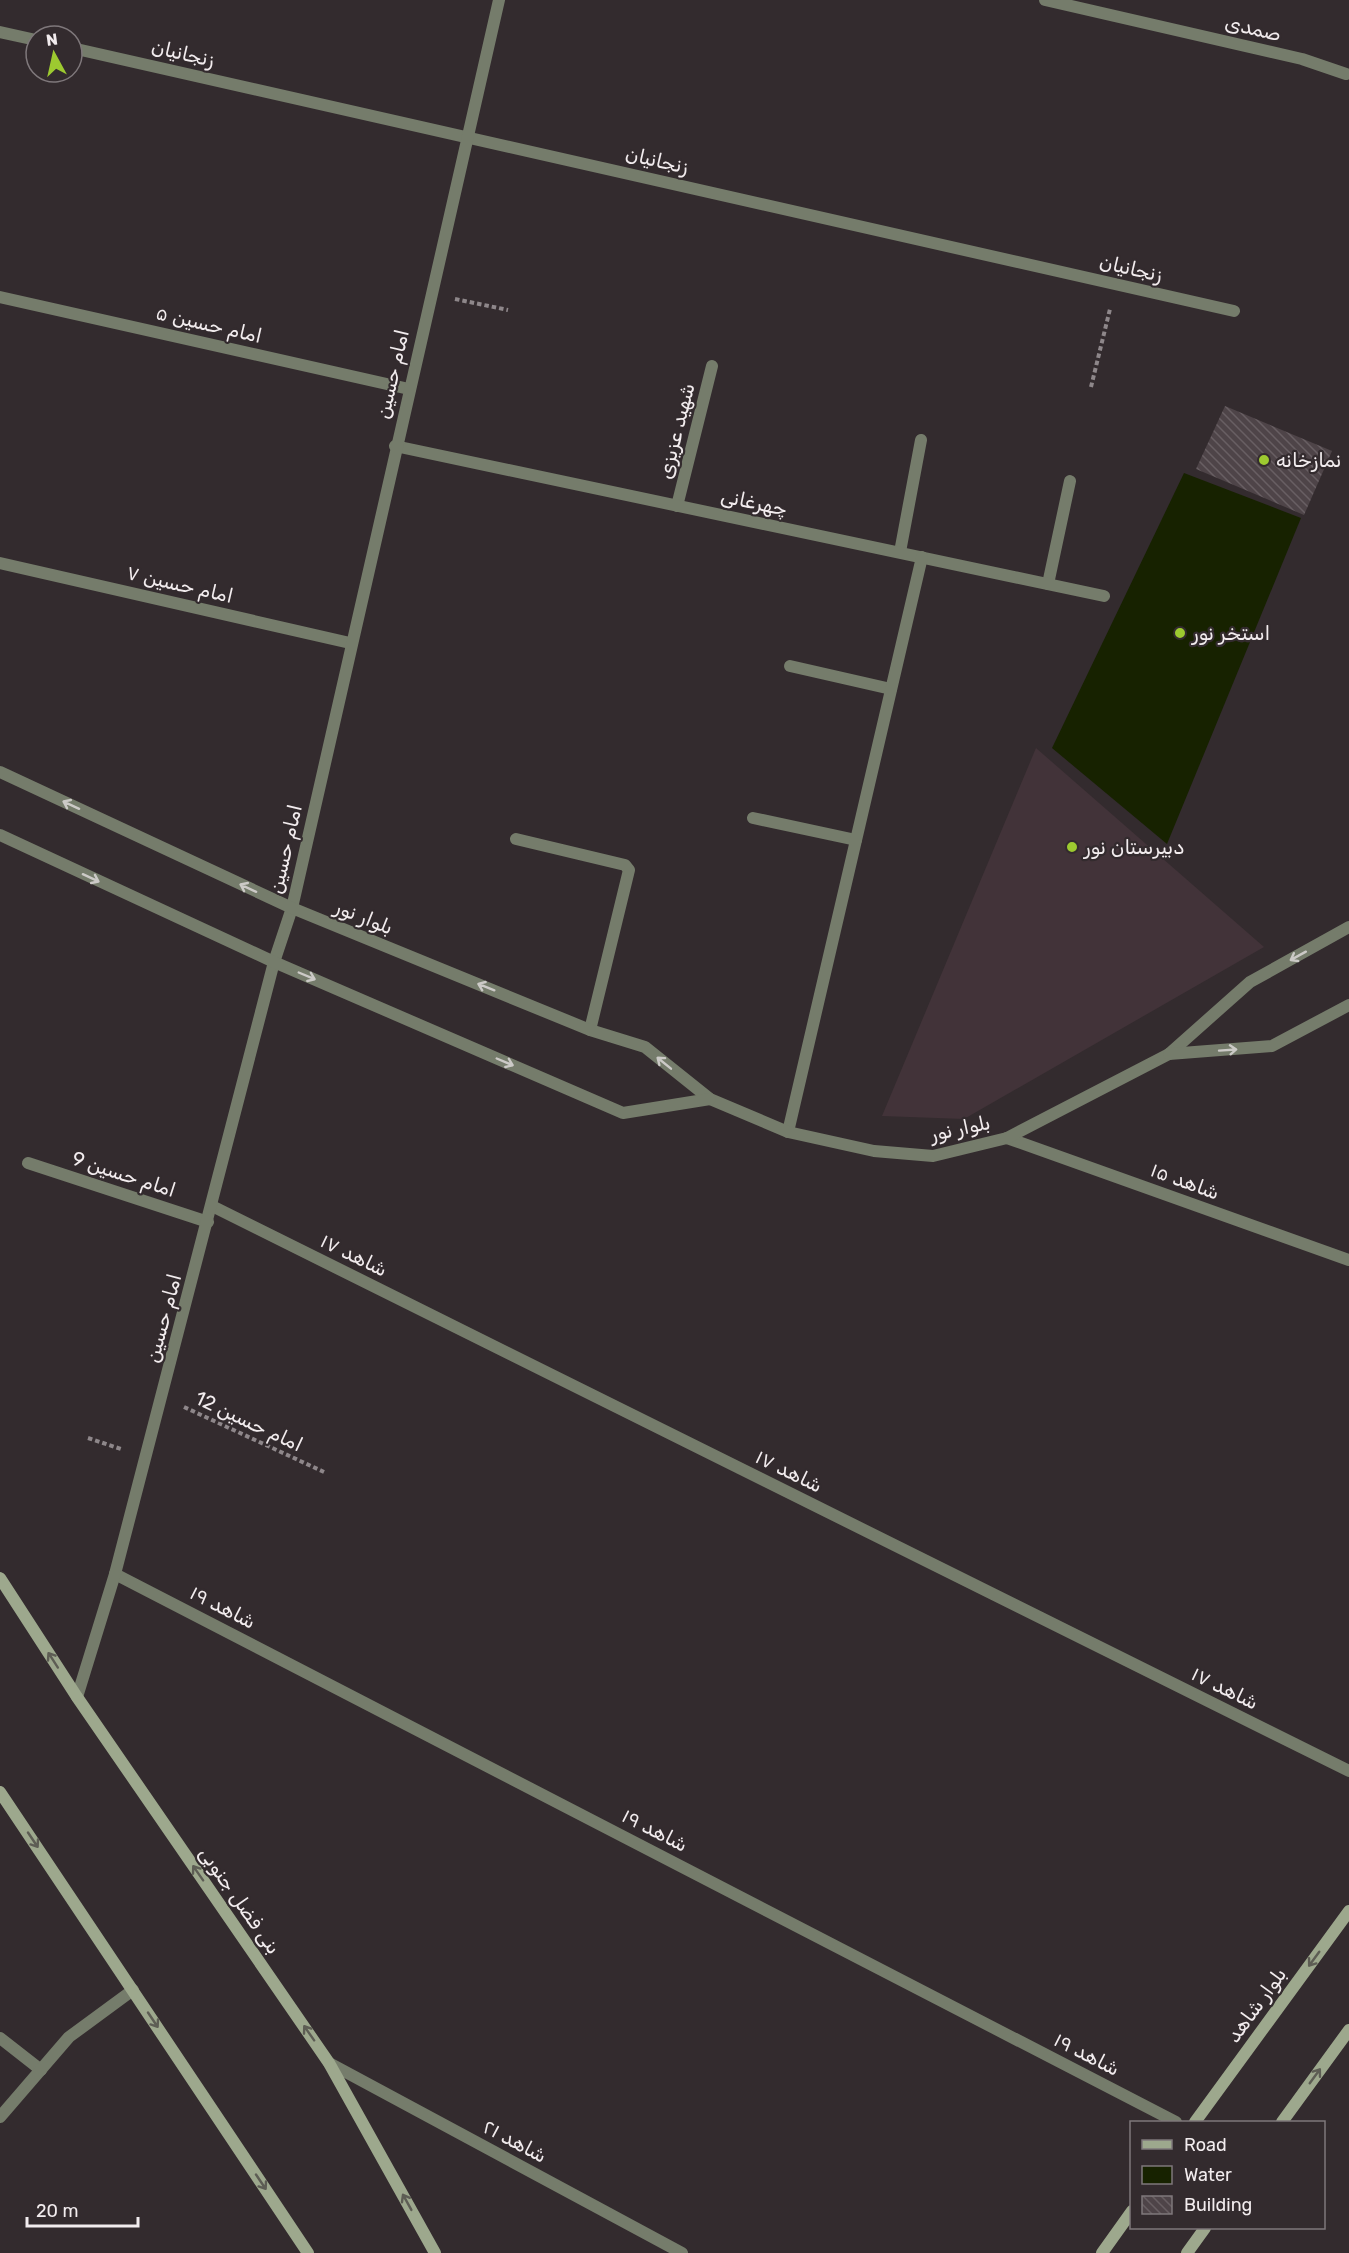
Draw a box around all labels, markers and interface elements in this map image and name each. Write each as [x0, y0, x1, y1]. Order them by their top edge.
street label: صمدی [1223, 10, 1283, 46]
north arrow [24, 24, 84, 84]
text: N [45, 29, 59, 50]
street label: زنجانیان [149, 34, 217, 72]
street label: زنجانیان [623, 141, 691, 179]
street label: زنجانیان [1097, 249, 1165, 287]
street label: امام حسین ۵ [153, 300, 265, 350]
street label: امام حسین [370, 327, 416, 421]
street label: شهید عزیزی [652, 380, 700, 482]
place label: نمازخانه [1276, 448, 1341, 472]
marker: نمازخانه [1257, 453, 1271, 467]
street label: چهرغانی [719, 483, 789, 521]
street label: امام حسین ۷ [124, 560, 236, 610]
place label: استخر نور [1191, 621, 1270, 645]
marker: استخر نور [1173, 626, 1187, 640]
one-way arrow [63, 799, 81, 811]
street label: امام حسین [263, 802, 309, 896]
place label: دبیرستان نور [1083, 835, 1184, 859]
marker: دبیرستان نور [1065, 840, 1079, 854]
one-way arrow [82, 872, 100, 884]
one-way arrow [239, 881, 257, 893]
street label: بلوار نور [330, 894, 397, 940]
one-way arrow [1290, 950, 1307, 962]
one-way arrow [297, 971, 315, 983]
one-way arrow [477, 981, 496, 992]
one-way arrow [1217, 1044, 1237, 1055]
one-way arrow [657, 1056, 673, 1069]
one-way arrow [495, 1057, 514, 1068]
street label: بلوار نور [927, 1110, 992, 1146]
street label: امام حسین 9 [68, 1146, 179, 1204]
street label: شاهد ۱۵ [1147, 1157, 1223, 1205]
street label: شاهد ۱۷ [316, 1228, 392, 1282]
street label: امام حسین [140, 1271, 188, 1366]
street label: امام حسین 12 [190, 1386, 307, 1458]
street label: شاهد ۱۷ [751, 1444, 827, 1498]
street label: شاهد ۱۹ [186, 1580, 260, 1634]
one-way arrow [46, 1652, 58, 1669]
street label: شاهد ۱۷ [1187, 1661, 1263, 1715]
street label: شاهد ۱۹ [618, 1803, 692, 1857]
one-way arrow [26, 1832, 39, 1849]
street label: بنی فضل جنوبی [194, 1842, 286, 1958]
one-way arrow [192, 1865, 204, 1882]
one-way arrow [1308, 1950, 1321, 1966]
street label: بلوار شاهد [1221, 1963, 1291, 2047]
one-way arrow [147, 2011, 159, 2028]
one-way arrow [303, 2026, 315, 2042]
street label: شاهد ۱۹ [1050, 2027, 1124, 2081]
one-way arrow [1309, 2069, 1321, 2085]
street label: شاهد ۲۱ [479, 2114, 551, 2168]
legend [1130, 2121, 1325, 2229]
text: Road [1184, 2134, 1227, 2156]
text: Water [1184, 2164, 1232, 2186]
one-way arrow [255, 2173, 267, 2190]
scale bar [27, 2190, 138, 2228]
one-way arrow [401, 2194, 413, 2211]
text: Building [1184, 2194, 1252, 2216]
text: 20 m [36, 2200, 78, 2222]

